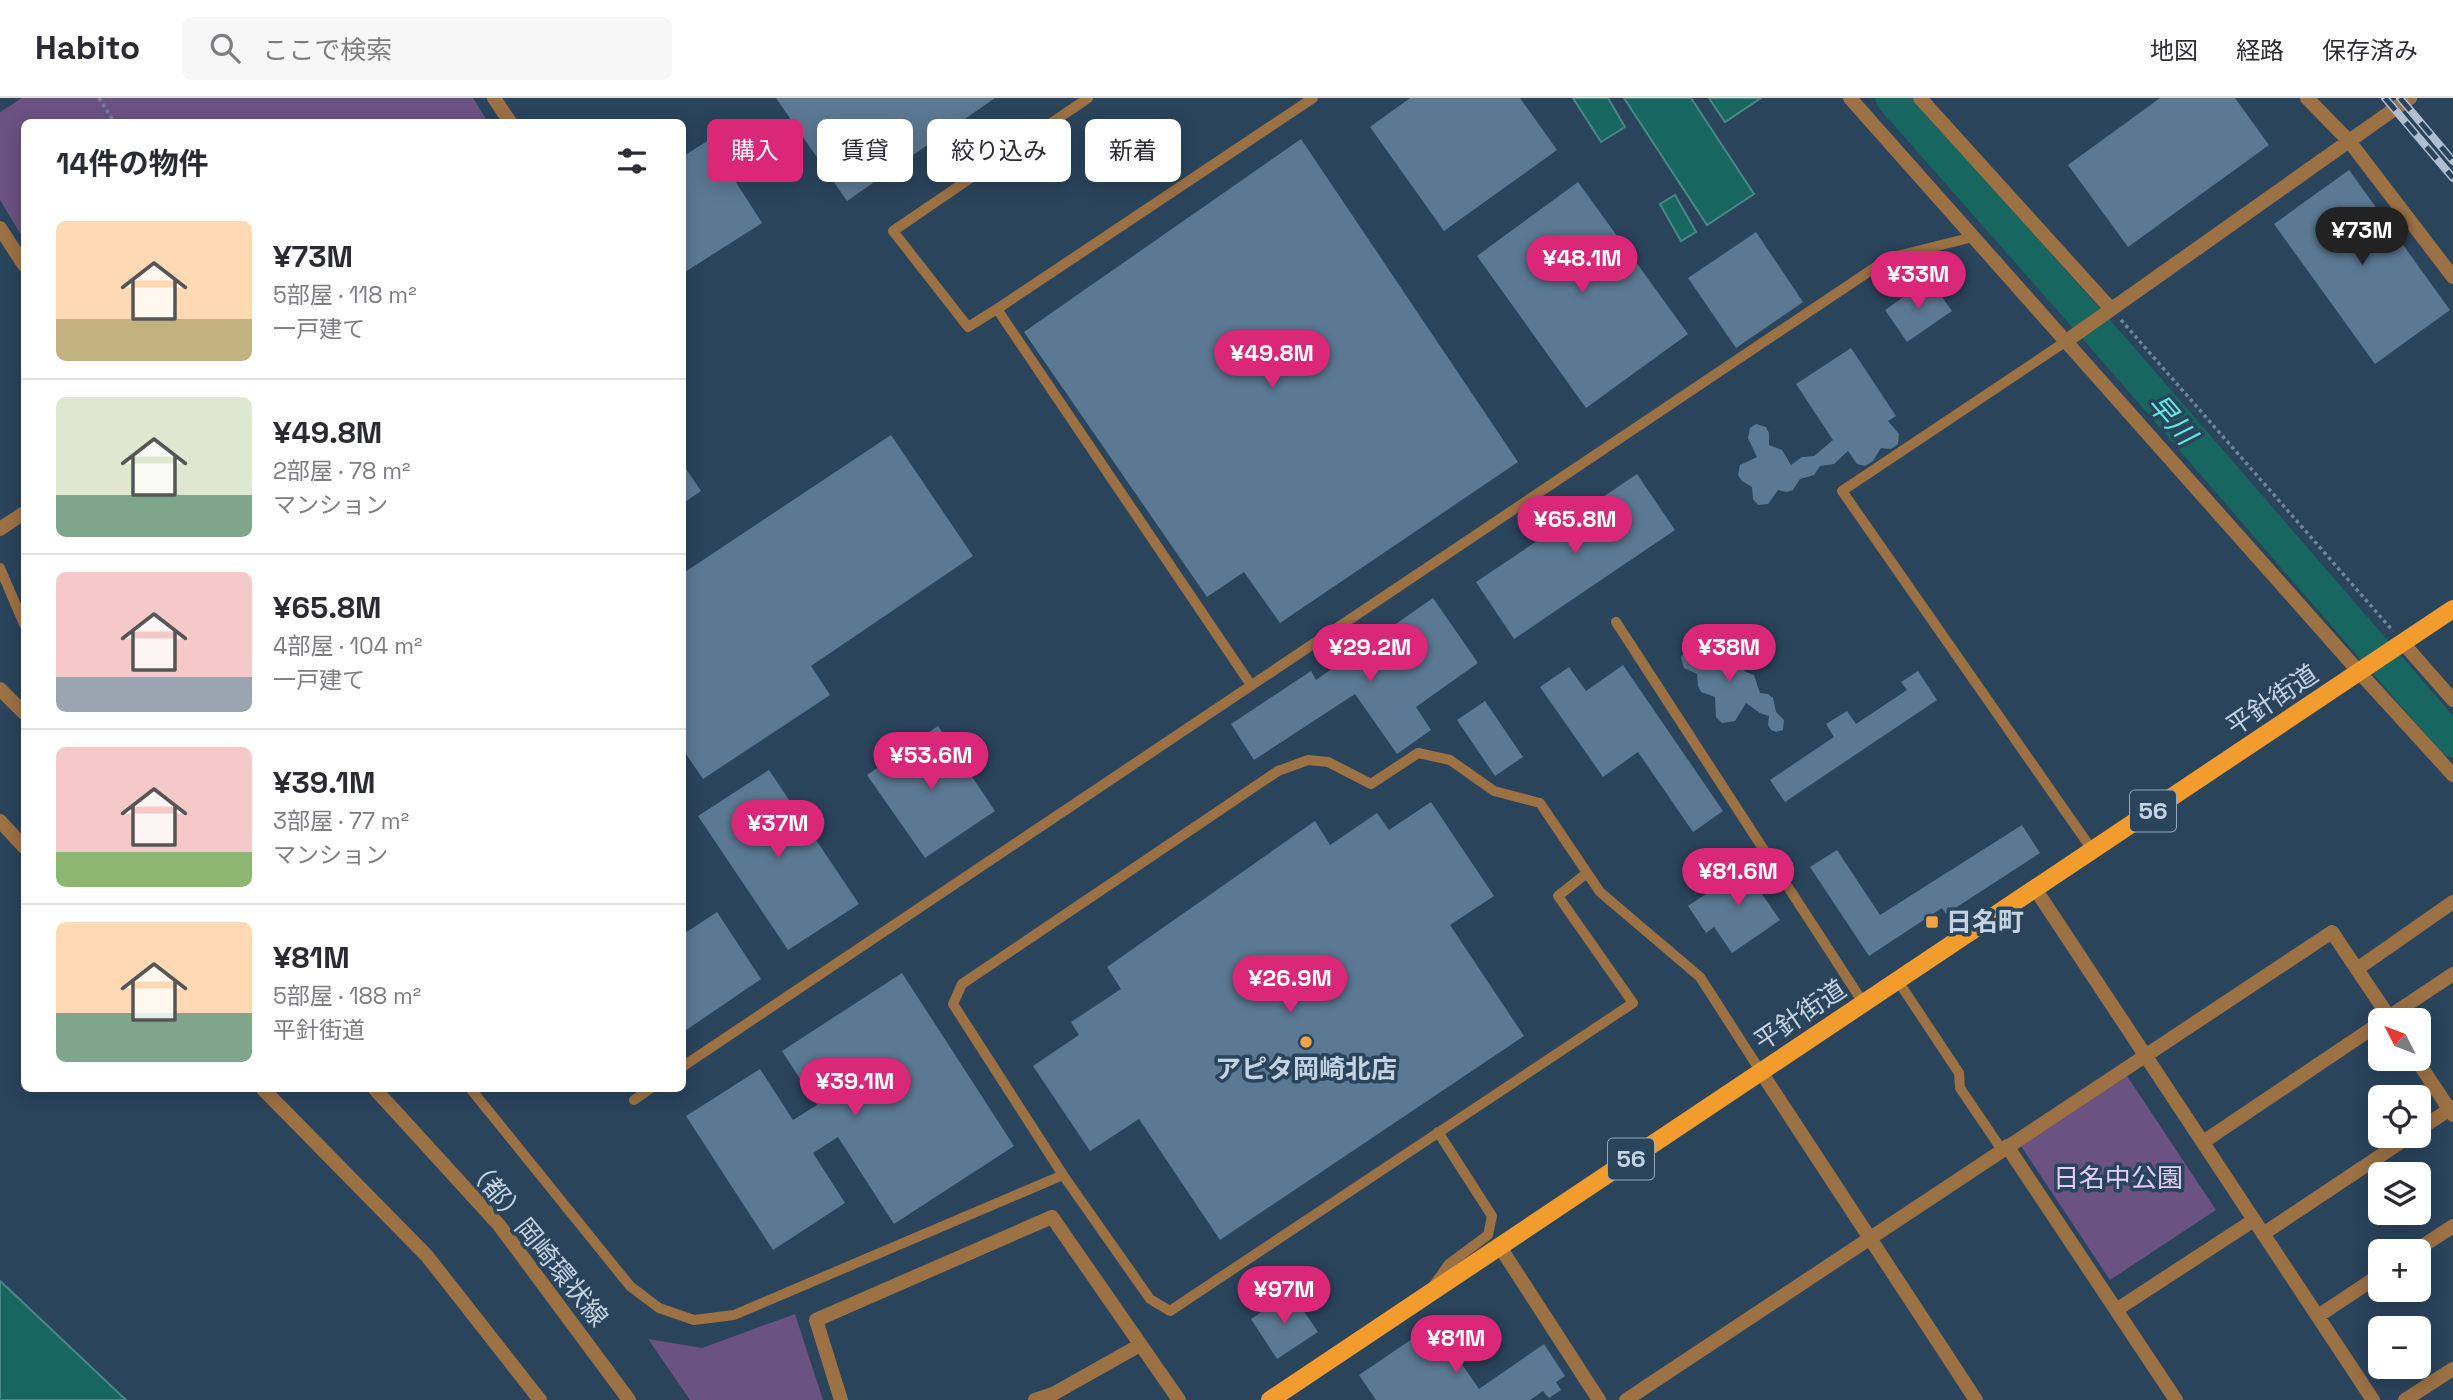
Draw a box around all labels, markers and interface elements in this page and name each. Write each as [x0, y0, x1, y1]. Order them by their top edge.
search box [182, 17, 672, 80]
text: Habito [35, 27, 140, 69]
icon: search [206, 29, 244, 67]
text: ここで検索 [262, 33, 392, 67]
text: 地図 [2150, 35, 2198, 66]
text: 経路 [2236, 35, 2284, 66]
text: 保存済み [2322, 35, 2418, 66]
chip: 購入 [707, 119, 803, 182]
chip: 賃貸 [817, 119, 913, 182]
chip: 絞り込み [927, 119, 1071, 182]
chip: 新着 [1085, 119, 1181, 182]
icon: filters [613, 142, 651, 180]
text: 14件の物件 [56, 144, 209, 183]
pin: ¥73M [2321, 208, 2403, 267]
text: ¥73M [2331, 215, 2393, 245]
pin: ¥48.1M [1525, 236, 1639, 295]
text: ¥73M [273, 237, 353, 276]
text: ¥48.1M [1542, 243, 1622, 273]
icon: home [112, 249, 196, 333]
pin: ¥33M [1877, 252, 1959, 311]
text: ¥33M [1887, 259, 1949, 289]
text: 5部屋 · 118 m² [273, 280, 417, 310]
text: 一戸建て [273, 314, 365, 344]
pin: ¥49.8M [1215, 330, 1329, 390]
text: ¥49.8M [1230, 338, 1314, 368]
water label: 早川 [2140, 386, 2206, 454]
text: ¥49.8M [273, 413, 382, 452]
icon: home [112, 425, 196, 509]
text: 2部屋 · 78 m² [273, 456, 410, 486]
text: マンション [273, 490, 388, 520]
pin: ¥65.8M [1518, 496, 1632, 556]
text: ¥65.8M [1533, 504, 1617, 534]
text: ¥65.8M [273, 588, 382, 627]
icon: home [112, 600, 196, 684]
pin: ¥29.2M [1313, 624, 1427, 684]
pin: ¥38M [1688, 624, 1770, 684]
text: 4部屋 · 104 m² [273, 631, 422, 661]
text: ¥29.2M [1329, 632, 1411, 662]
text: ¥38M [1698, 632, 1760, 662]
street label: 平針街道 [2219, 657, 2325, 743]
text: 一戸建て [273, 665, 365, 695]
pin: ¥53.6M [874, 732, 988, 792]
text: ¥53.6M [889, 740, 973, 770]
text: ¥39.1M [273, 763, 375, 802]
icon: home [112, 775, 196, 859]
road number: 56 [2130, 790, 2176, 832]
pin: ¥37M [737, 800, 819, 860]
text: 3部屋 · 77 m² [273, 806, 409, 836]
text: ¥37M [747, 808, 809, 838]
text: マンション [273, 840, 388, 870]
pin: ¥81.6M [1681, 848, 1795, 908]
text: ¥81.6M [1698, 856, 1778, 886]
place label: 日名町 [1946, 905, 2024, 939]
marker: 日名町 [1924, 914, 1940, 930]
text: ¥81M [273, 938, 350, 977]
icon: home [112, 950, 196, 1034]
pin: ¥26.9M [1233, 956, 1347, 1015]
text: ¥26.9M [1248, 963, 1332, 993]
street label: 平針街道 [1747, 972, 1853, 1058]
text: 5部屋 · 188 m² [273, 981, 421, 1011]
north arrow [2368, 1008, 2431, 1071]
map controls [2368, 1008, 2431, 1379]
text: 平針街道 [273, 1015, 365, 1045]
marker: アピタ岡崎北店 [1298, 1034, 1314, 1050]
place label: アピタ岡崎北店 [1215, 1052, 1397, 1086]
pin: ¥39.1M [798, 1058, 912, 1118]
text: ¥39.1M [816, 1066, 894, 1096]
button: locate [2368, 1085, 2431, 1148]
road number: 56 [1608, 1139, 1654, 1180]
street label: （都）岡崎環状線 [458, 1150, 616, 1334]
park label: 日名中公園 [2053, 1161, 2183, 1195]
button: layers [2368, 1162, 2431, 1225]
button: + [2368, 1239, 2431, 1302]
pin: ¥97M [1243, 1266, 1325, 1326]
text: ¥97M [1253, 1274, 1315, 1304]
pin: ¥81M [1415, 1316, 1497, 1375]
button: − [2368, 1316, 2431, 1379]
text: ¥81M [1427, 1323, 1485, 1353]

